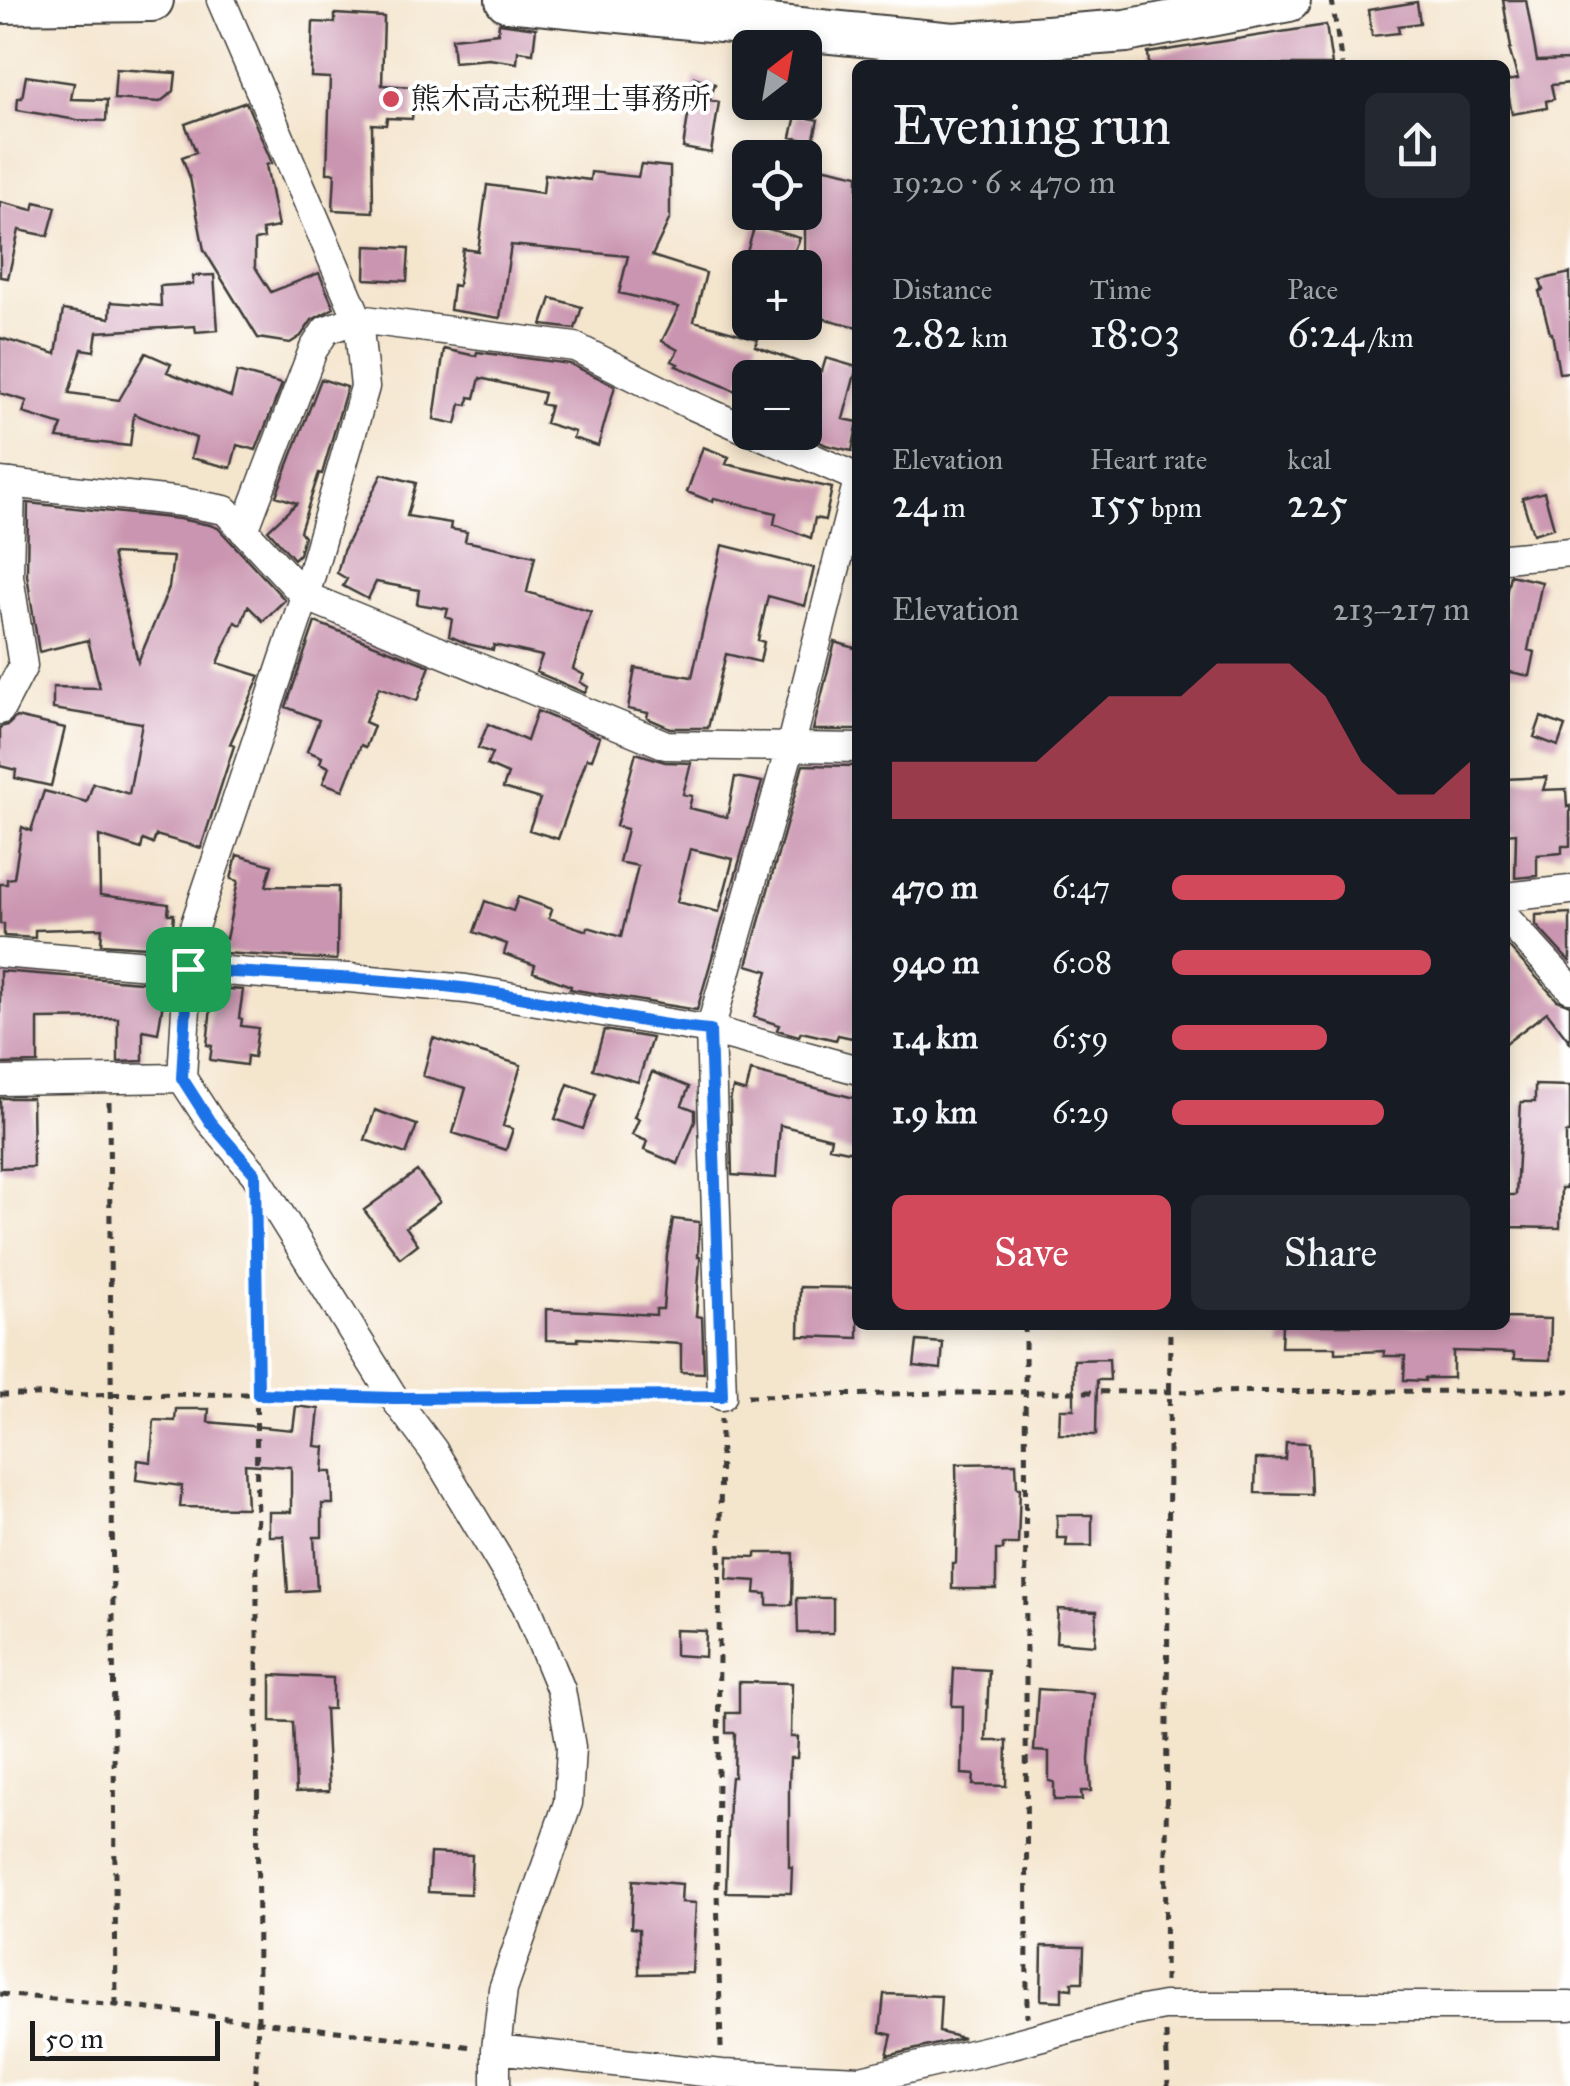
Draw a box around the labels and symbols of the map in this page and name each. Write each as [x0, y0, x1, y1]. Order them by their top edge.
north arrow [732, 30, 822, 120]
place label: 熊木高志税理士事務所 [411, 81, 711, 117]
marker: 熊木高志税理士事務所 [380, 88, 402, 110]
pin [146, 927, 231, 1012]
scale bar [30, 2016, 220, 2060]

